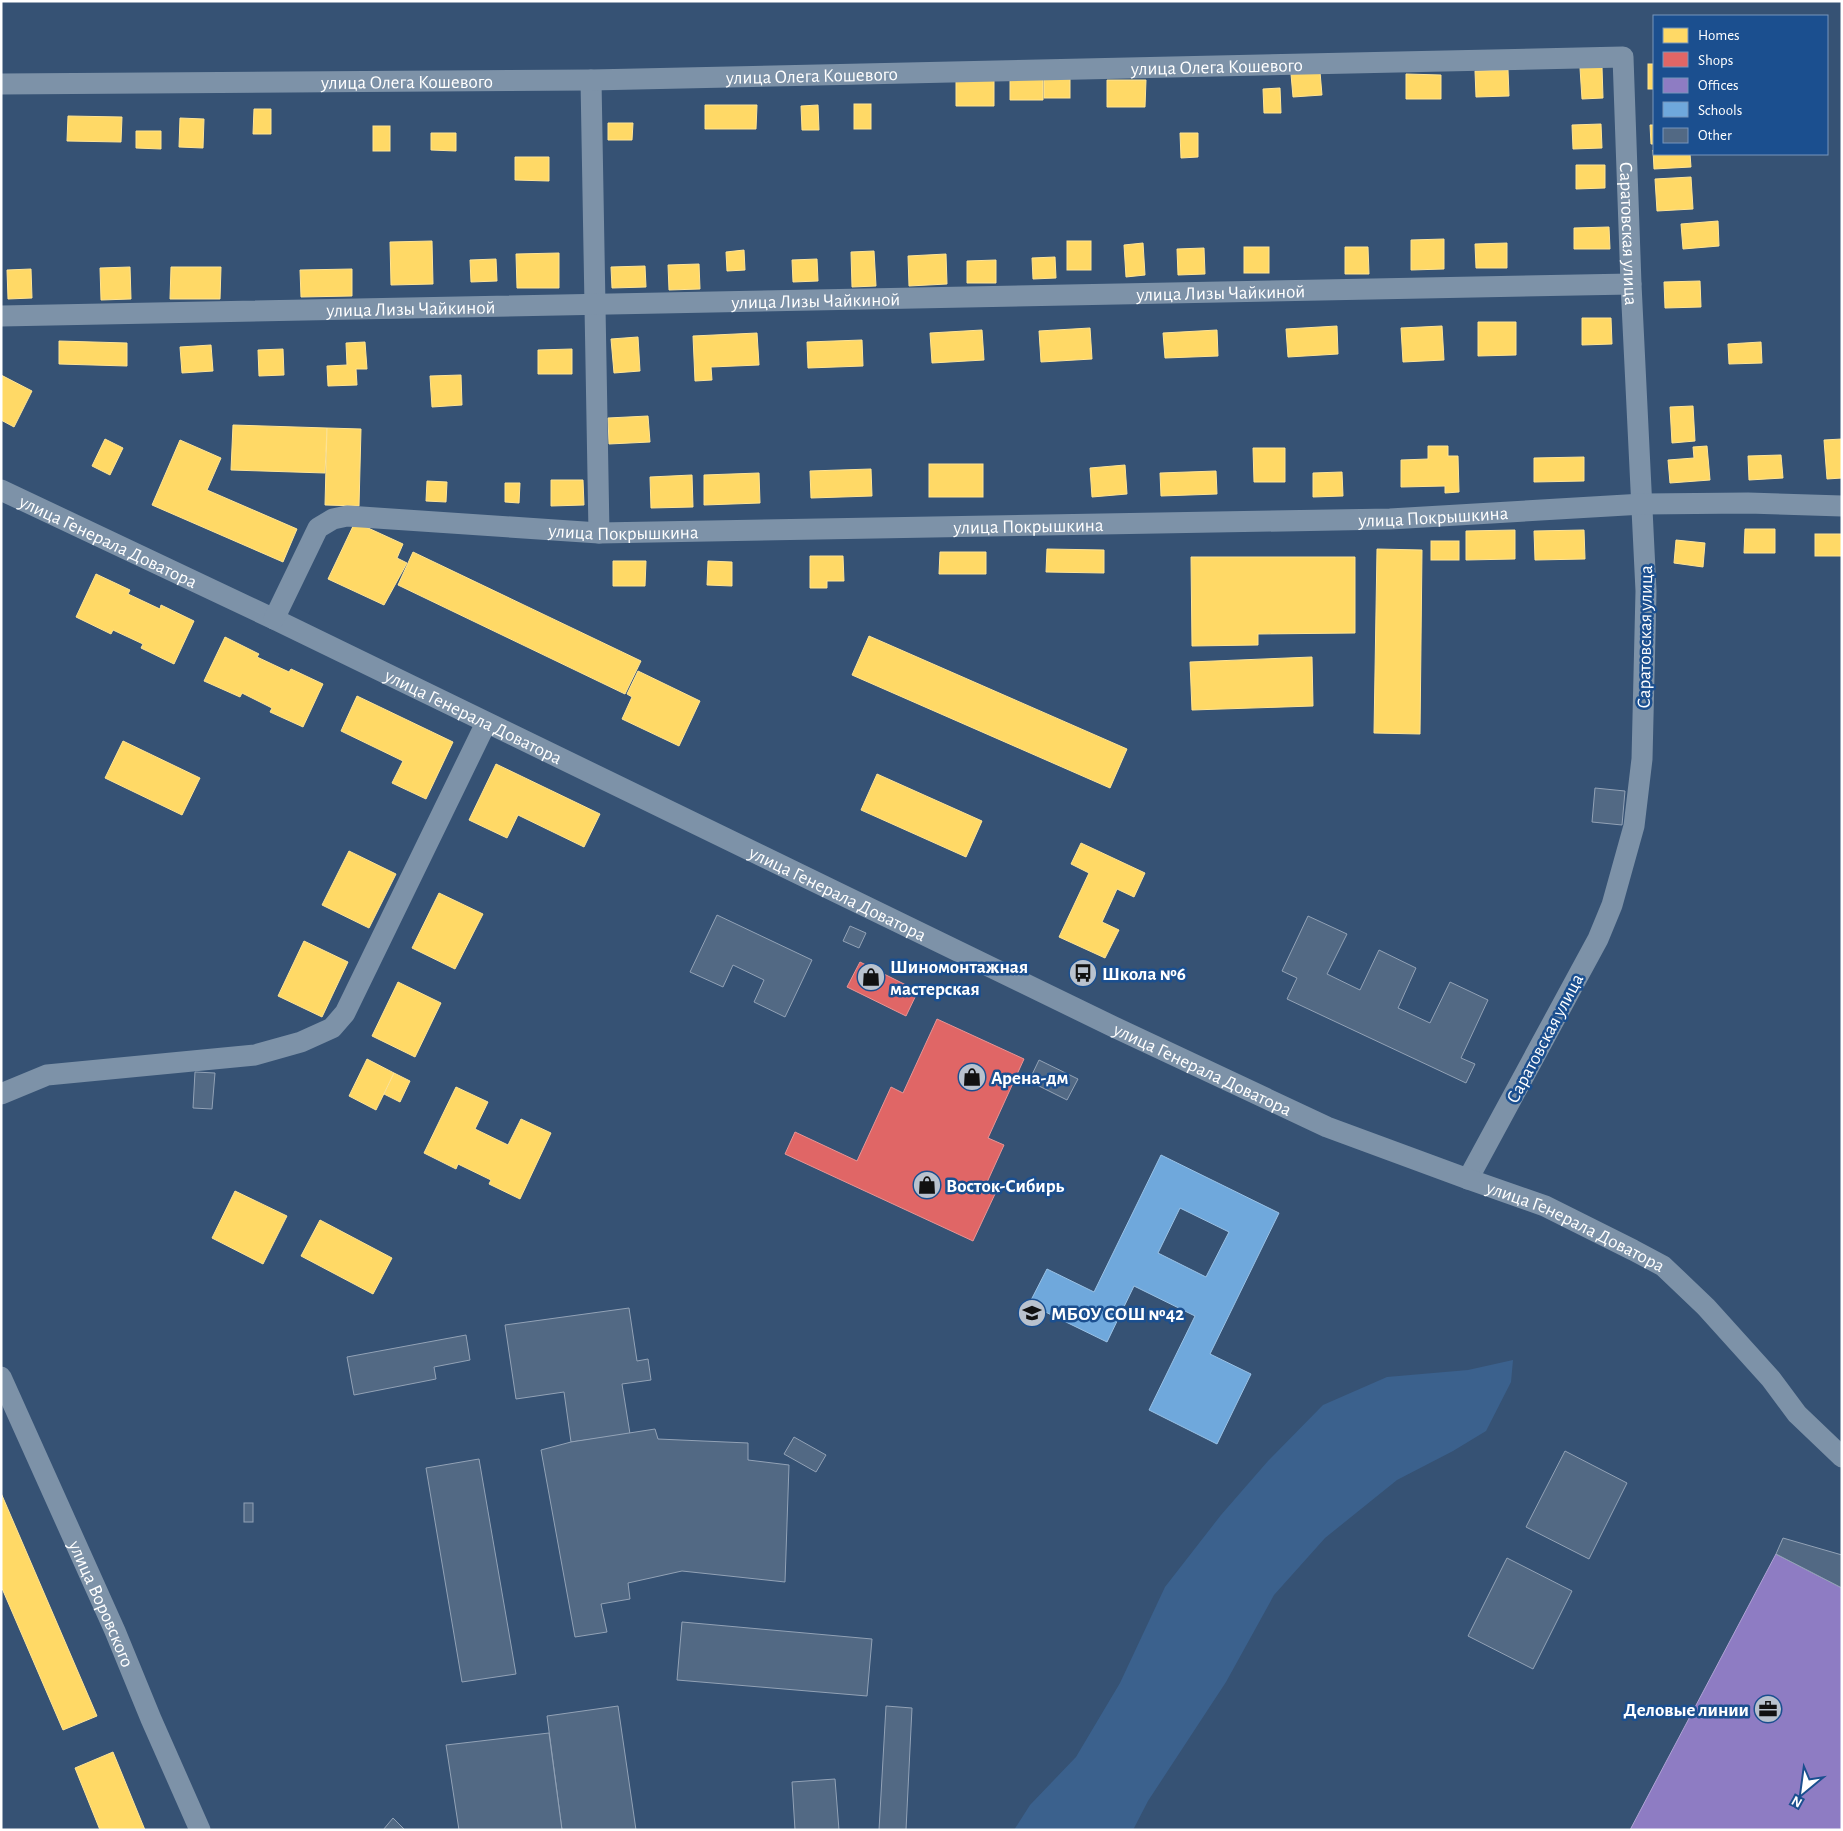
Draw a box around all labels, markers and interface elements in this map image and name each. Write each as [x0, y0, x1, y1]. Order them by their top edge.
legend [1653, 15, 1828, 155]
text: Homes [1698, 28, 1740, 43]
text: Shops [1698, 53, 1733, 68]
street label: улица Олега Кошевого [1130, 56, 1303, 79]
street label: улица Олега Кошевого [725, 65, 898, 88]
street label: улица Олега Кошевого [320, 73, 493, 93]
text: Offices [1698, 78, 1739, 93]
text: Schools [1698, 103, 1742, 118]
text: Other [1698, 128, 1732, 143]
street label: Саратовская улица [1616, 162, 1640, 306]
street label: улица Лизы Чайкиной [1135, 282, 1305, 305]
street label: улица Лизы Чайкиной [730, 290, 901, 313]
street label: улица Лизы Чайкиной [325, 298, 496, 321]
street label: улица Генерала Доватора [15, 492, 200, 592]
street label: улица Покрышкина [1357, 504, 1509, 531]
street label: улица Покрышкина [952, 516, 1104, 538]
street label: улица Покрышкина [547, 522, 699, 544]
street label: Саратовская улица [1635, 565, 1656, 709]
street label: улица Генерала Доватора [381, 666, 565, 768]
street label: улица Генерала Доватора [745, 843, 929, 945]
place label: Шиномонтажная мастерская [890, 958, 1028, 999]
bus stop icon: Школа №6 [1068, 958, 1098, 988]
shop icon: Шиномонтажная мастерская [856, 962, 886, 992]
place label: Школа №6 [1102, 965, 1186, 984]
street label: Саратовская улица [1503, 971, 1588, 1107]
street label: улица Генерала Доватора [1109, 1020, 1295, 1120]
shop icon: Арена-дм [957, 1062, 987, 1092]
place label: Арена-дм [991, 1069, 1068, 1088]
shop icon: Восток-Сибирь [912, 1170, 942, 1200]
place label: Восток-Сибирь [946, 1177, 1064, 1196]
street label: улица Генерала Доватора [1483, 1178, 1668, 1276]
school or university icon: МБОУ СОШ №42 [1017, 1298, 1047, 1328]
place label: МБОУ СОШ №42 [1051, 1305, 1184, 1324]
street label: улица Воровского [64, 1537, 137, 1670]
office icon: Деловые линии [1753, 1694, 1783, 1724]
place label: Деловые линии [1624, 1701, 1749, 1720]
north arrow [1778, 1766, 1828, 1816]
text: N [1790, 1793, 1805, 1810]

